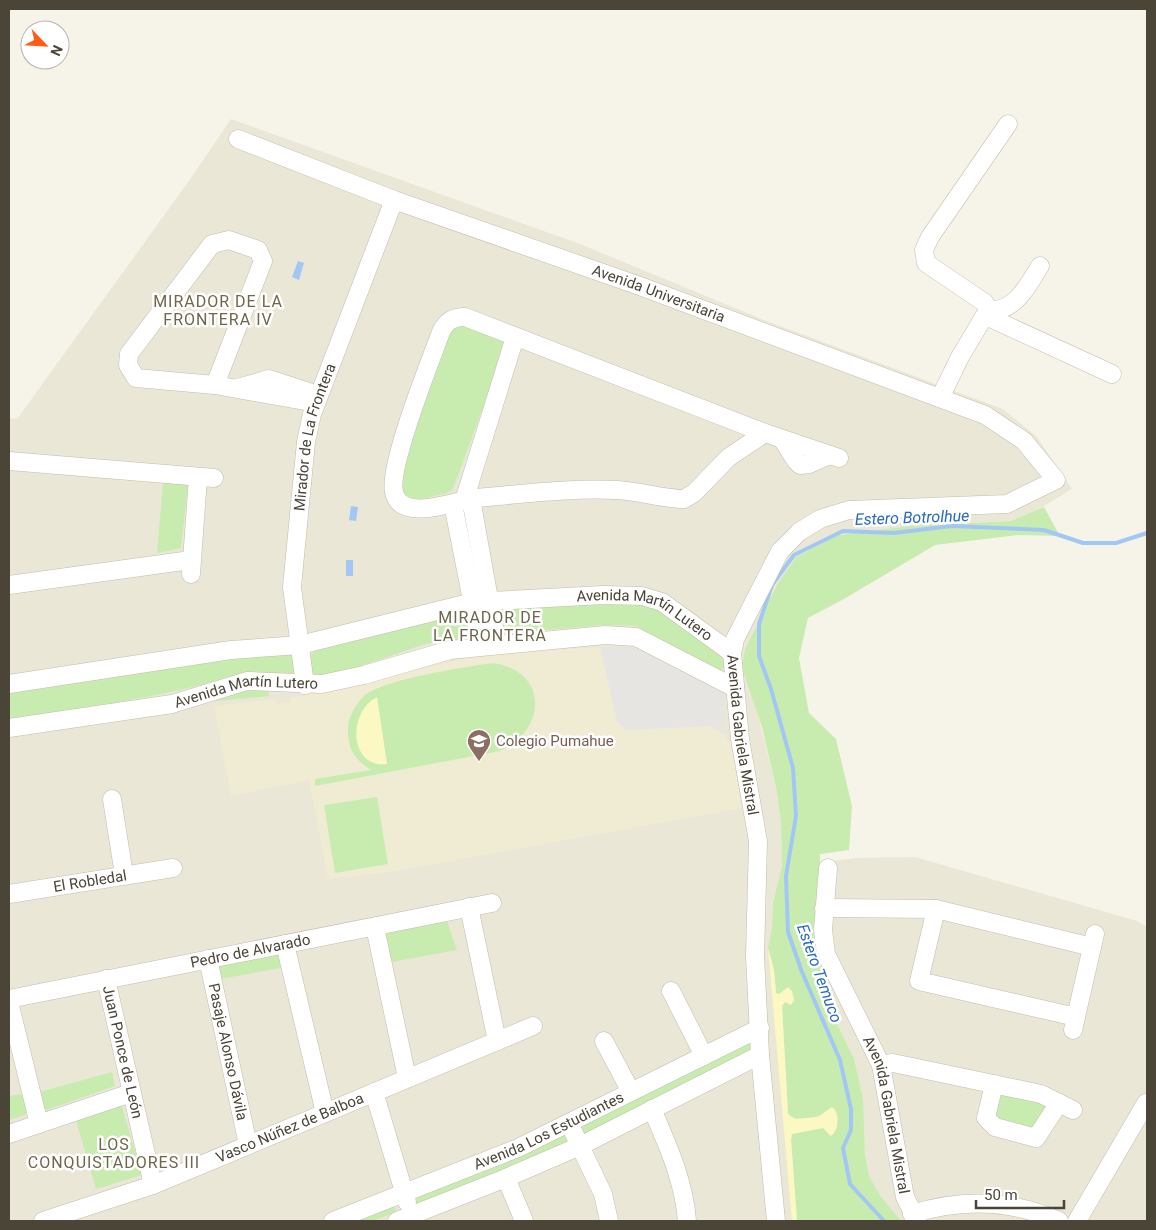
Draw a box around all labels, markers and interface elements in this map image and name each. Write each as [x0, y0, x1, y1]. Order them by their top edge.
north arrow [20, 20, 70, 70]
text: N [47, 43, 66, 58]
street label: Avenida Universitaria [590, 261, 727, 326]
district label: MIRADOR DE LA FRONTERA IV [153, 292, 283, 329]
street label: Mirador de La Frontera [290, 361, 340, 512]
water label: Estero Botrolhue [854, 506, 970, 529]
street label: Avenida Martín Lutero [576, 586, 716, 645]
district label: MIRADOR DE LA FRONTERA [433, 608, 547, 645]
street label: Avenida Gabriela Mistral [723, 654, 762, 817]
street label: Avenida Martín Lutero [172, 672, 318, 712]
school or university icon: Colegio Pumahue [466, 728, 492, 762]
place label: Colegio Pumahue [496, 732, 614, 750]
street label: El Robledal [52, 866, 128, 896]
water label: Estero Temuco [793, 921, 846, 1025]
street label: Pedro de Alvarado [189, 930, 312, 972]
street label: Pasaje Alonso Dávila [204, 982, 251, 1122]
street label: Juan Ponce de León [99, 984, 147, 1120]
street label: Avenida Gabriela Mistral [859, 1033, 913, 1195]
street label: Avenida Los Estudiantes [471, 1088, 627, 1174]
street label: Vasco Núñez de Balboa [213, 1089, 366, 1167]
district label: LOS CONQUISTADORES III [28, 1135, 200, 1172]
scale bar [976, 1178, 1064, 1210]
text: 50 m [984, 1186, 1018, 1204]

